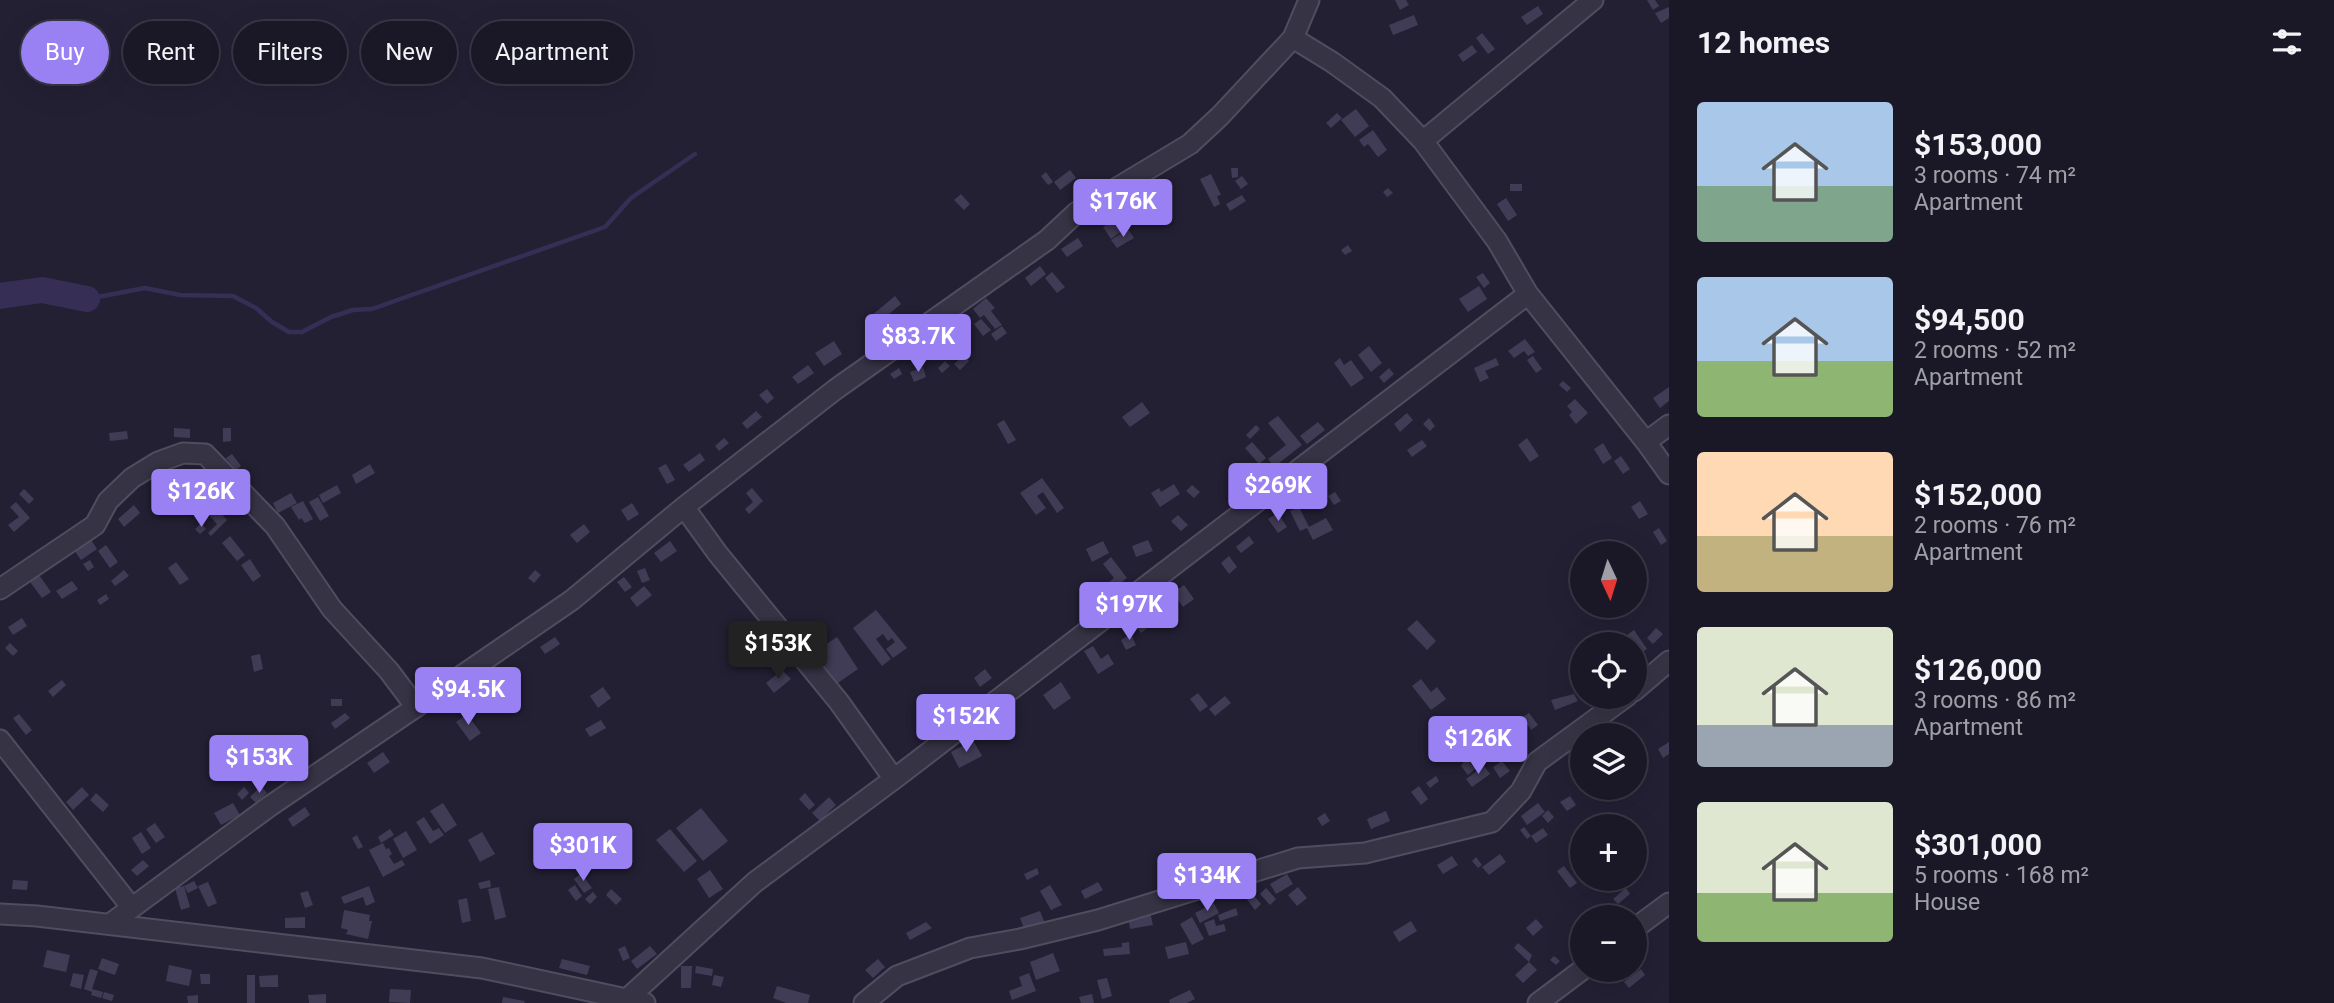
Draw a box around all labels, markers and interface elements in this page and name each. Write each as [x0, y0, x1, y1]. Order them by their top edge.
chip: Buy [21, 21, 109, 84]
chip: Rent [123, 21, 219, 84]
chip: Filters [233, 21, 347, 84]
chip: New [361, 21, 457, 84]
chip: Apartment [471, 21, 633, 84]
icon: filters [2268, 23, 2306, 61]
text: 12 homes [1697, 25, 1830, 60]
text: $153,000 [1914, 127, 2042, 162]
icon: home [1753, 130, 1837, 214]
text: 3 rooms · 74 m² [1914, 162, 2076, 189]
pin: $176K [1074, 180, 1172, 239]
text: $176K [1089, 188, 1157, 215]
text: Apartment [1914, 189, 2023, 216]
text: $94,500 [1914, 302, 2025, 337]
icon: home [1753, 305, 1837, 389]
pin: $83.7K [861, 314, 975, 374]
text: $83.7K [881, 323, 955, 350]
text: 2 rooms · 52 m² [1914, 337, 2076, 364]
text: Apartment [1914, 364, 2023, 391]
pin: $269K [1229, 463, 1327, 523]
pin: $126K [152, 470, 250, 529]
text: $269K [1244, 472, 1312, 499]
text: $152,000 [1914, 477, 2042, 512]
text: $126K [167, 478, 235, 505]
icon: home [1753, 480, 1837, 564]
text: 2 rooms · 76 m² [1914, 512, 2076, 539]
text: Apartment [1914, 539, 2023, 566]
north arrow [1570, 541, 1647, 618]
map controls [1570, 541, 1647, 982]
pin: $197K [1080, 582, 1178, 642]
text: $197K [1095, 591, 1163, 618]
pin: $153K [729, 622, 827, 681]
text: $153K [744, 630, 812, 657]
button: locate [1570, 632, 1647, 709]
text: $126,000 [1914, 652, 2042, 687]
icon: home [1753, 655, 1837, 739]
pin: $94.5K [411, 668, 525, 727]
text: $94.5K [431, 676, 505, 703]
text: 3 rooms · 86 m² [1914, 687, 2076, 714]
pin: $152K [917, 694, 1015, 754]
text: $152K [932, 703, 1000, 730]
text: Apartment [1914, 714, 2023, 741]
pin: $126K [1429, 716, 1527, 776]
button: layers [1570, 723, 1647, 800]
text: $126K [1444, 725, 1512, 752]
pin: $153K [210, 736, 308, 795]
text: $153K [225, 744, 293, 771]
button: + [1570, 814, 1647, 891]
pin: $301K [534, 824, 632, 883]
text: $301,000 [1914, 827, 2042, 862]
icon: home [1753, 830, 1837, 914]
text: $301K [549, 832, 617, 859]
pin: $134K [1158, 853, 1256, 913]
text: $134K [1173, 862, 1241, 889]
text: 5 rooms · 168 m² [1914, 862, 2089, 889]
text: House [1914, 889, 1980, 916]
button: − [1570, 905, 1647, 982]

